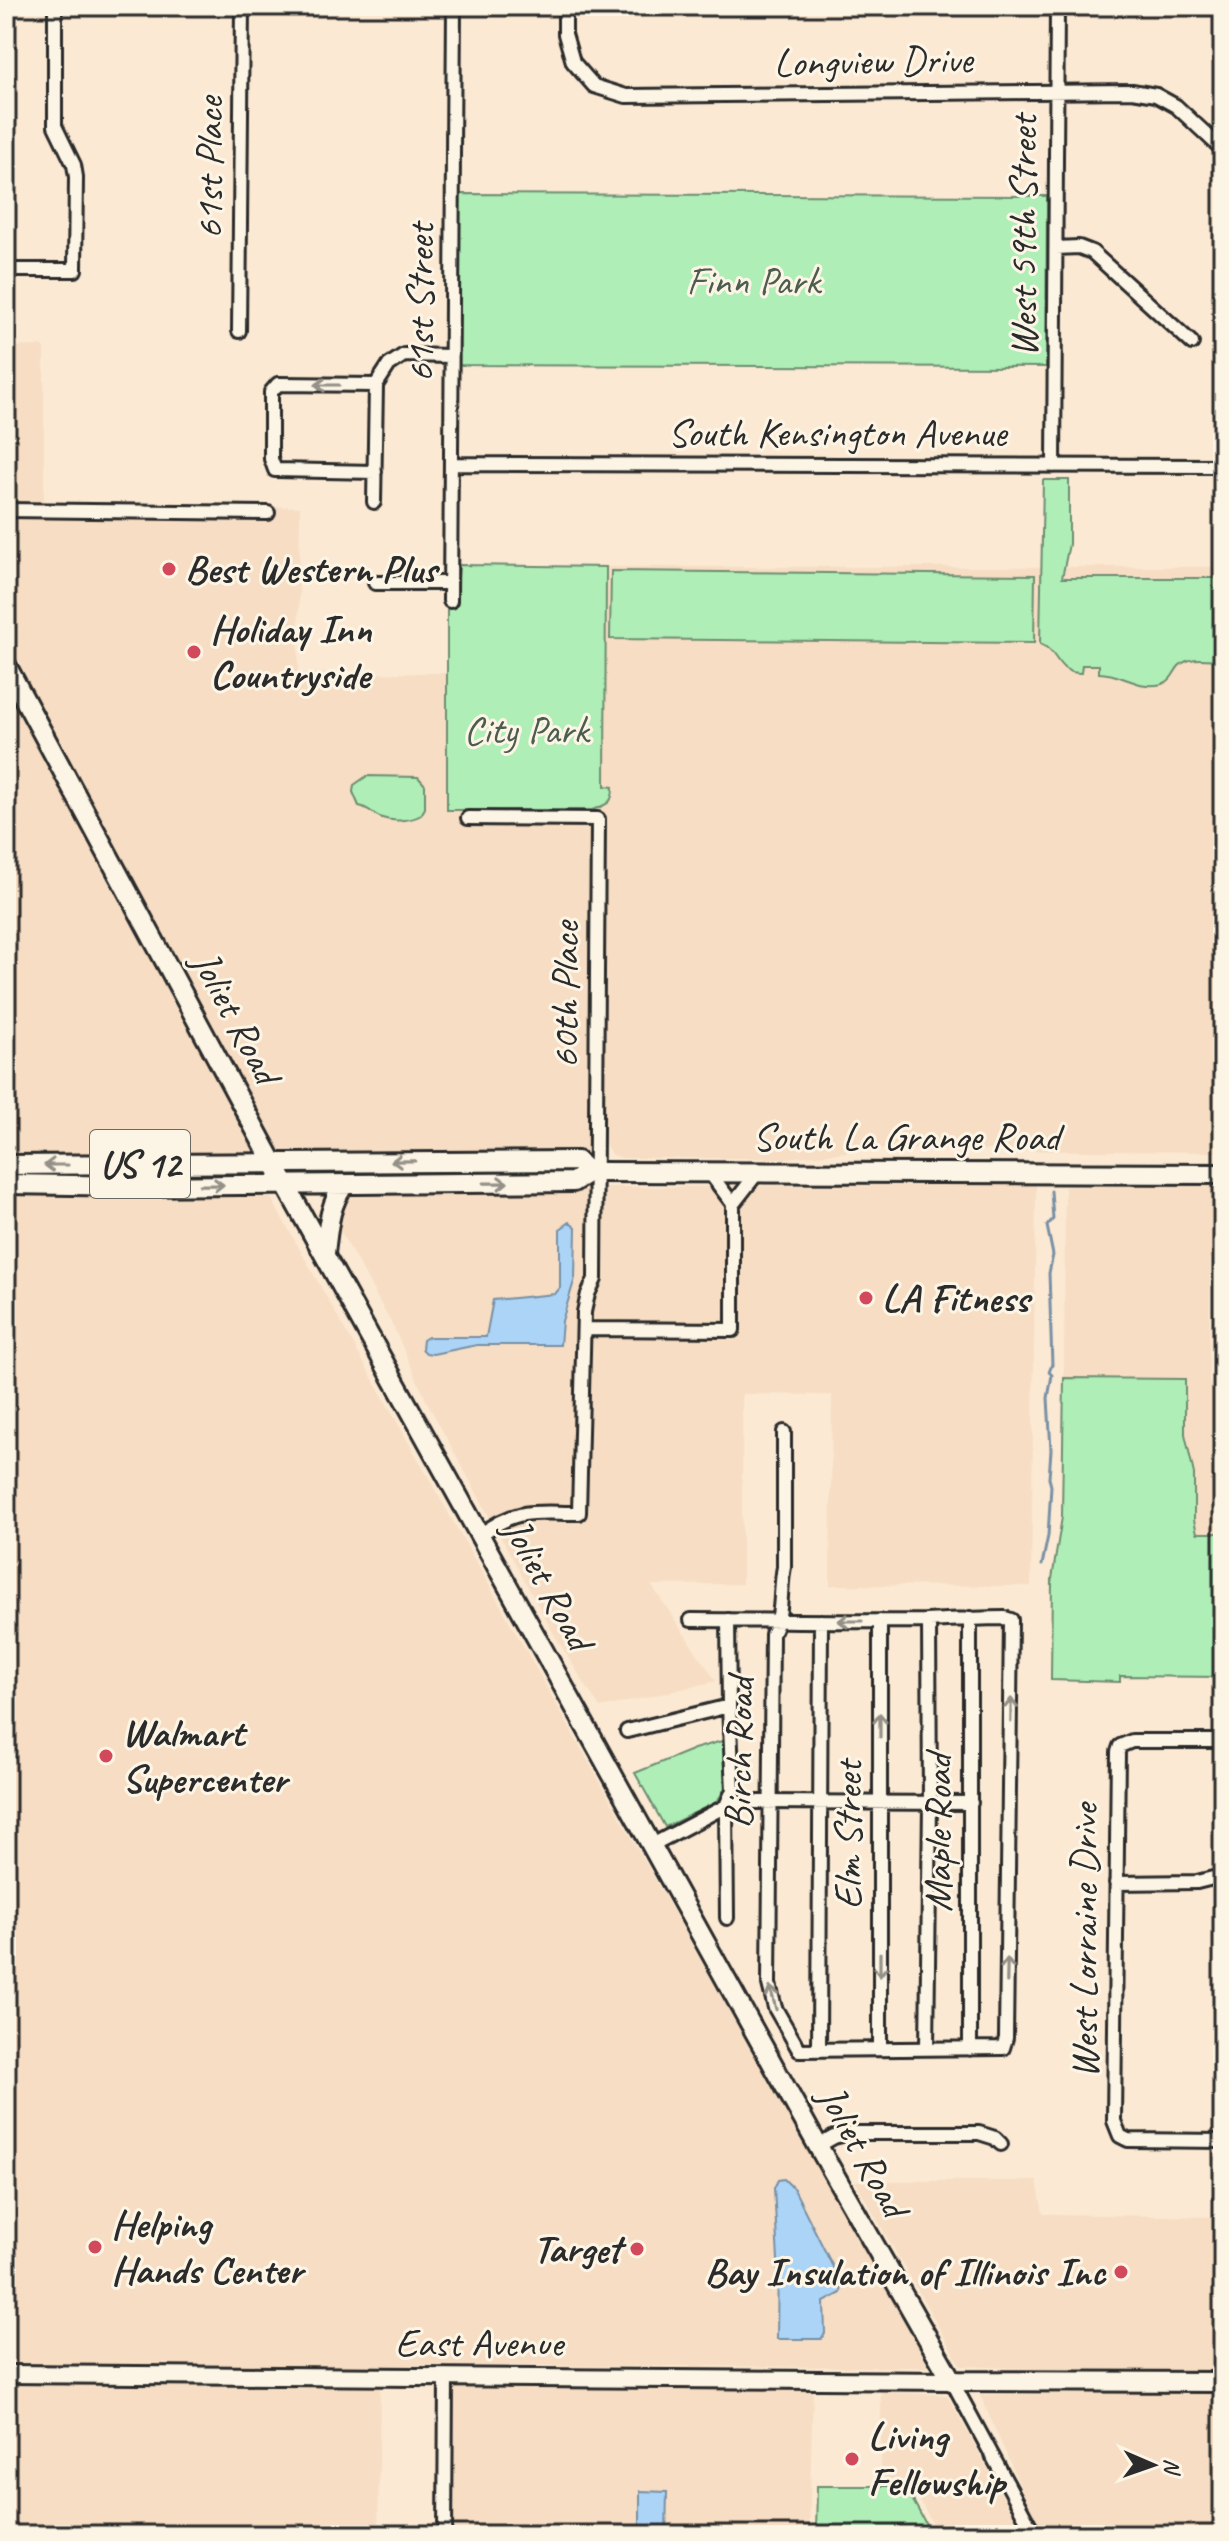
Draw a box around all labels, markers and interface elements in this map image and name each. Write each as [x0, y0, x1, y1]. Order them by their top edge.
street label: Longview Drive [773, 34, 976, 88]
street label: 61st Place [184, 94, 234, 239]
street label: West 59th Street [998, 111, 1048, 357]
street label: 61st Street [395, 220, 445, 382]
park label: Finn Park [686, 256, 823, 306]
one-way arrow [314, 377, 341, 393]
street label: South Kensington Avenue [668, 408, 1009, 458]
place label: Best Western Plus [185, 544, 440, 594]
marker: Best Western Plus [160, 560, 178, 578]
place label: Holiday Inn Countryside [210, 604, 373, 700]
marker: Holiday Inn Countryside [185, 643, 203, 661]
park label: City Park [464, 705, 592, 755]
street label: 60th Place [540, 918, 590, 1069]
street label: Joliet Road [179, 940, 294, 1097]
street label: South La Grange Road [752, 1112, 1065, 1162]
road number: US 12 [90, 1130, 190, 1198]
one-way arrow [390, 1154, 417, 1169]
one-way arrow [43, 1157, 70, 1173]
one-way arrow [482, 1175, 509, 1190]
one-way arrow [198, 1177, 225, 1193]
place label: LA Fitness [882, 1273, 1033, 1323]
marker: LA Fitness [857, 1289, 875, 1307]
street label: Joliet Road [490, 1508, 607, 1663]
one-way arrow [837, 1613, 864, 1629]
street label: Birch Road [713, 1671, 765, 1829]
one-way arrow [1003, 1697, 1019, 1724]
place label: Walmart Supercenter [122, 1708, 291, 1804]
one-way arrow [872, 1712, 888, 1739]
marker: Walmart Supercenter [97, 1747, 115, 1765]
street label: Maple Road [913, 1749, 963, 1912]
street label: Elm Street [823, 1757, 873, 1909]
street label: West Lorraine Drive [1059, 1801, 1109, 2078]
one-way arrow [872, 1951, 888, 1978]
one-way arrow [999, 1957, 1015, 1984]
one-way arrow [765, 1986, 780, 2011]
street label: Joliet Road [805, 2075, 922, 2230]
place label: Helping Hands Center [111, 2199, 307, 2295]
place label: Target [533, 2224, 627, 2274]
marker: Helping Hands Center [86, 2238, 104, 2256]
marker: Target [628, 2240, 646, 2258]
place label: Bay Insulation of Illinois Inc [704, 2247, 1107, 2297]
marker: Bay Insulation of Illinois Inc [1112, 2263, 1130, 2281]
street label: East Avenue [395, 2318, 566, 2368]
place label: Living Fellowship [868, 2411, 1008, 2507]
north arrow [1113, 2425, 1193, 2505]
marker: Living Fellowship [843, 2450, 861, 2468]
text: N [1158, 2458, 1186, 2476]

